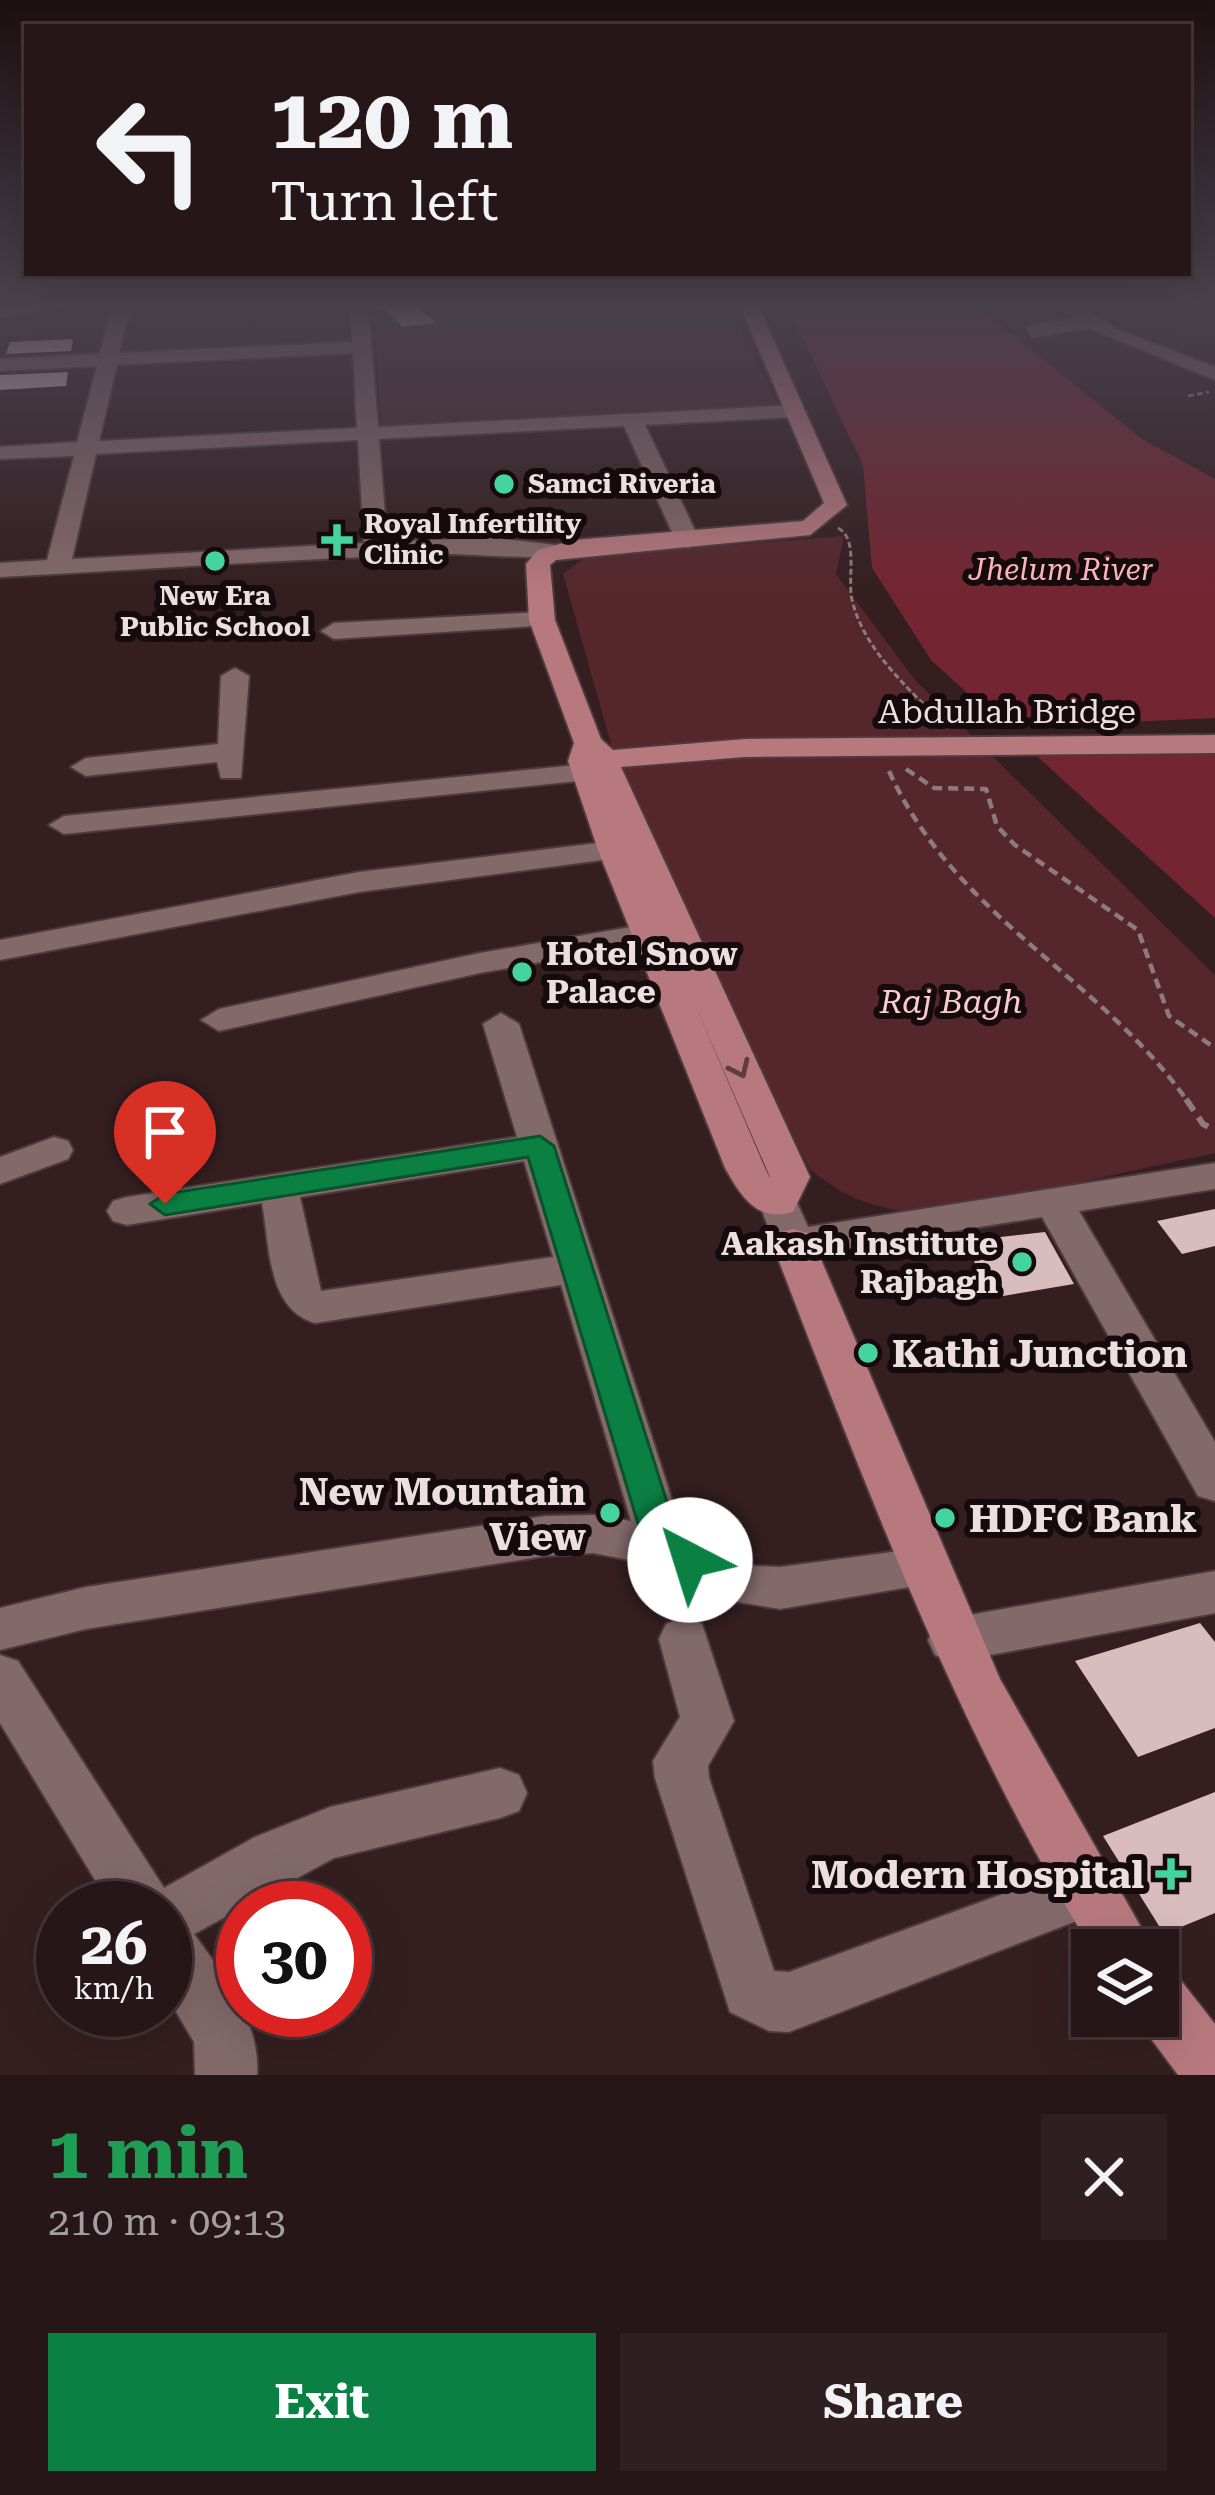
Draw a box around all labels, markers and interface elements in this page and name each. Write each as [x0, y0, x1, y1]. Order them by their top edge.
text: 120 m [270, 70, 513, 168]
icon: left [72, 72, 228, 228]
text: Turn left [270, 170, 498, 233]
place label: Samci Riveria [528, 468, 716, 500]
marker: Samci Riveria [491, 471, 517, 497]
place label: Royal Infertility Clinic [364, 508, 582, 571]
marker: Royal Infertility Clinic [321, 524, 353, 556]
marker: New Era Public School [202, 548, 228, 574]
water label: Jhelum River [968, 552, 1154, 587]
place label: New Era Public School [120, 580, 310, 643]
street label: Abdullah Bridge [878, 692, 1136, 731]
place label: Hotel Snow Palace [546, 934, 738, 1011]
marker: Hotel Snow Palace [509, 959, 535, 985]
park label: Raj Bagh [879, 982, 1022, 1021]
one-way arrow [726, 1057, 749, 1078]
pin [114, 1081, 216, 1204]
icon: arrive [132, 1099, 198, 1165]
place label: Aakash Institute Rajbagh [721, 1224, 998, 1301]
marker: Aakash Institute Rajbagh [1009, 1249, 1035, 1275]
place label: Kathi Junction [892, 1331, 1188, 1377]
marker: Kathi Junction [855, 1340, 881, 1366]
place label: New Mountain View [299, 1469, 586, 1560]
place label: HDFC Bank [969, 1496, 1197, 1542]
position arrow [627, 1497, 753, 1623]
marker: New Mountain View [597, 1500, 623, 1526]
marker: HDFC Bank [932, 1505, 958, 1531]
place label: Modern Hospital [811, 1852, 1144, 1898]
marker: Modern Hospital [1155, 1858, 1187, 1890]
speed limit sign: 30 [216, 1881, 372, 2037]
text: 26 [80, 1908, 148, 1979]
map controls [1071, 1929, 1179, 2037]
button: layers [1071, 1929, 1179, 2037]
text: km/h [74, 1971, 154, 2006]
text: 1 min [48, 2111, 248, 2196]
button: close [1041, 2114, 1167, 2240]
text: 210 m · 09:13 [48, 2199, 286, 2245]
button: Exit [48, 2333, 596, 2471]
button: Share [620, 2333, 1167, 2471]

